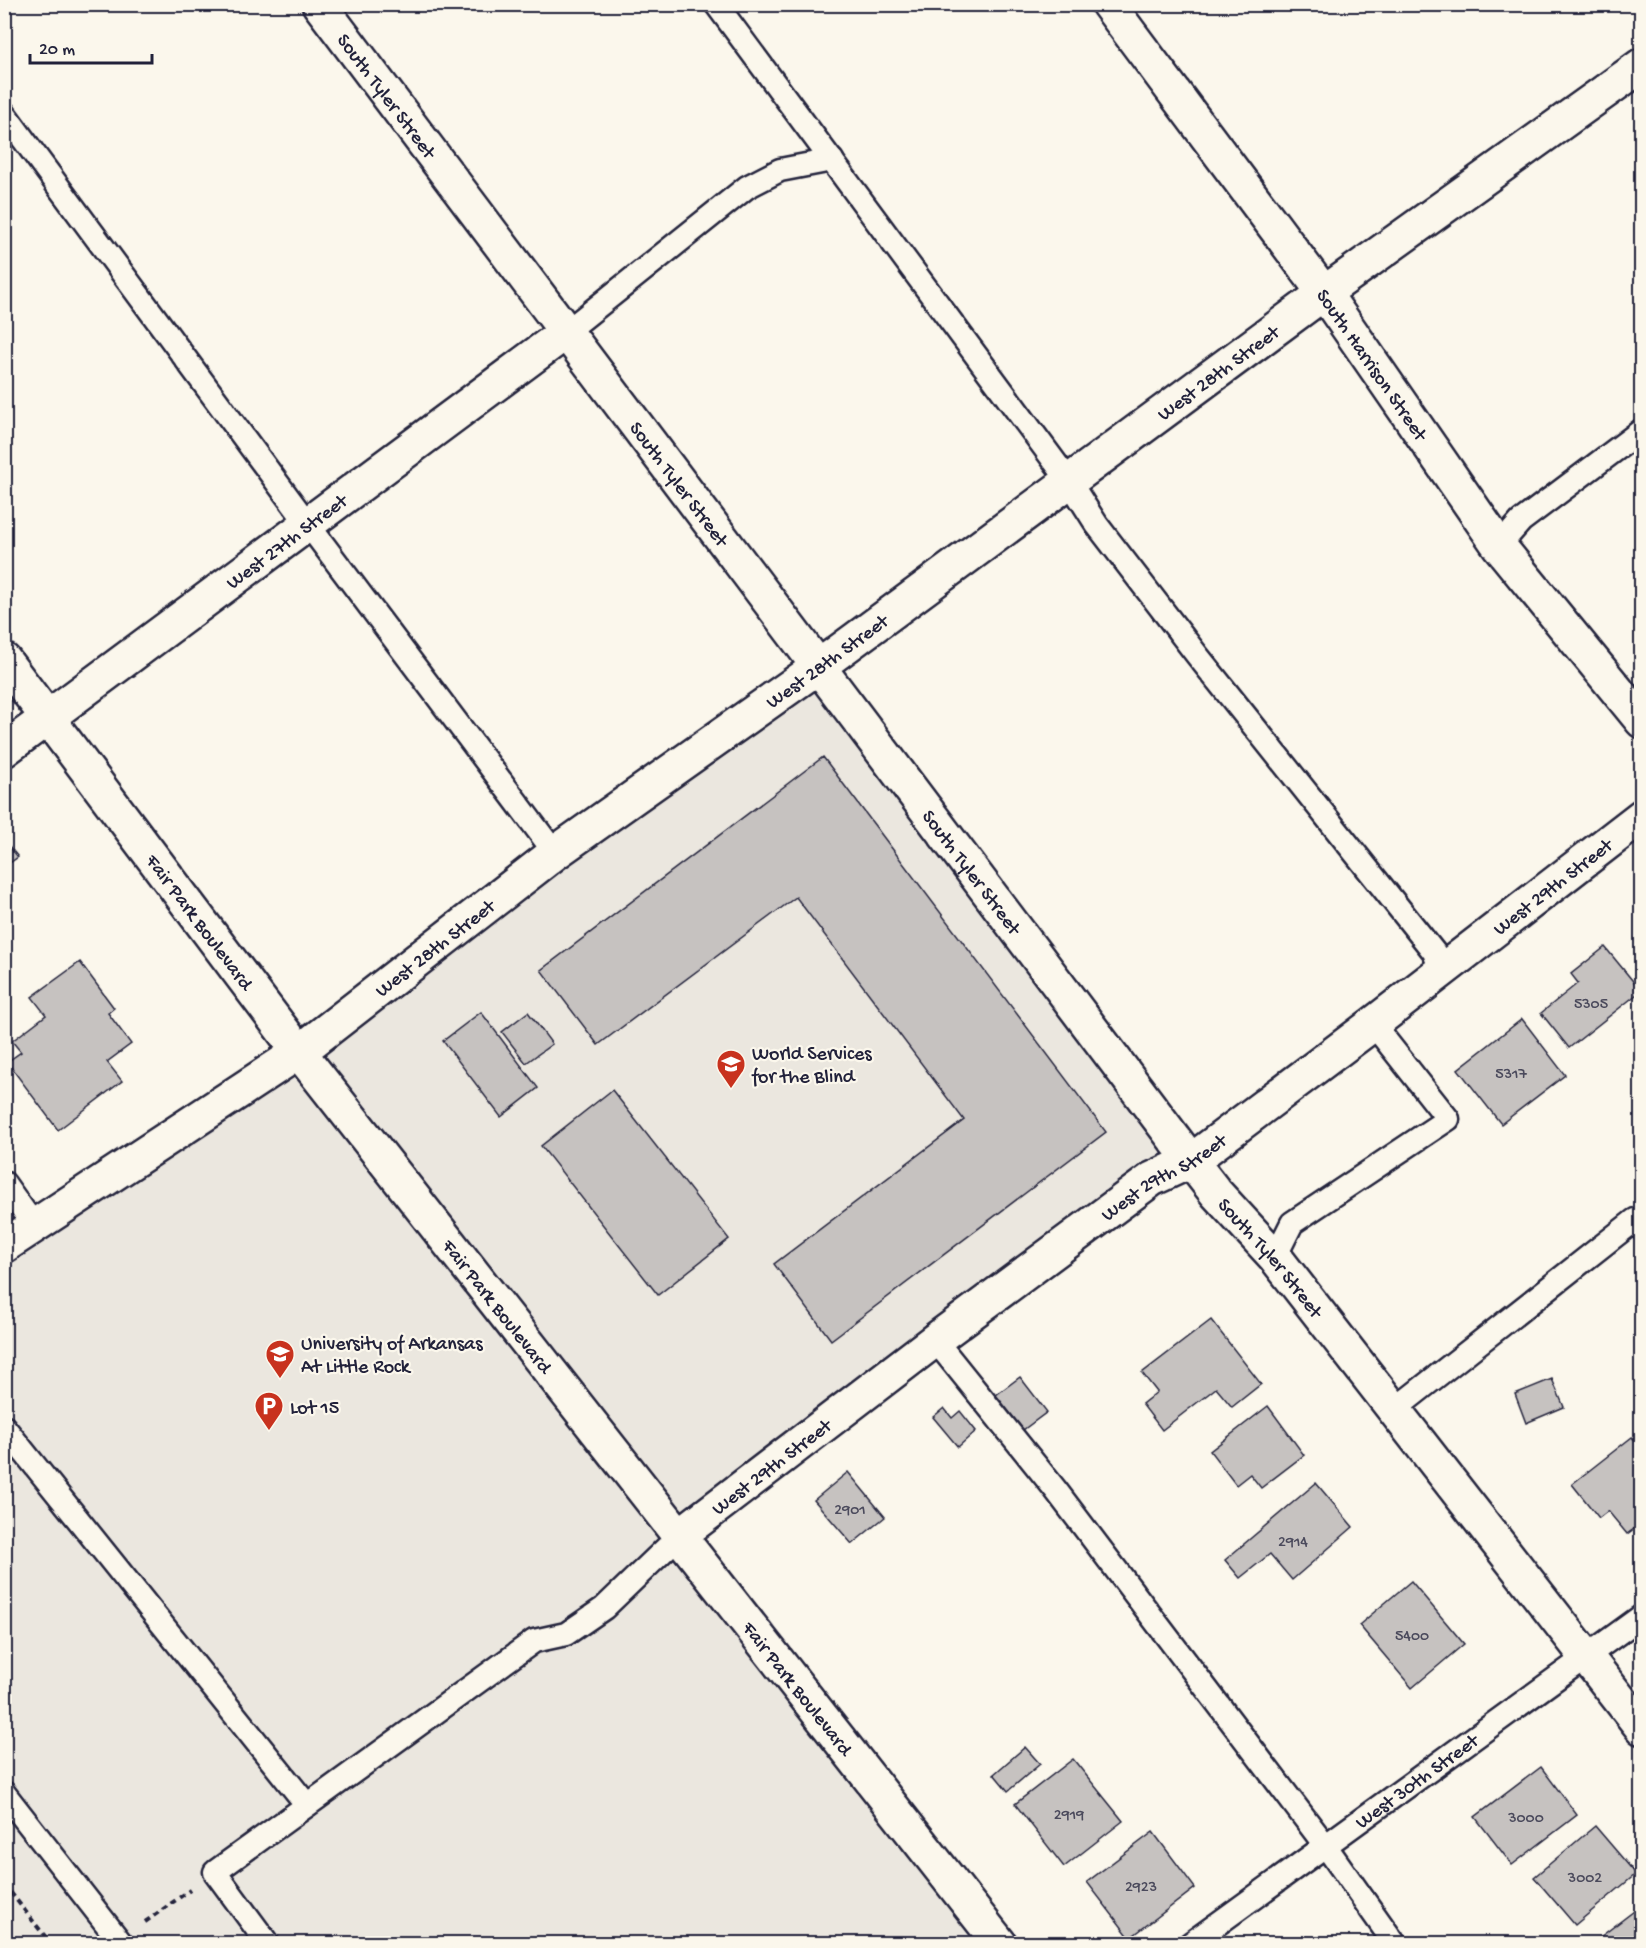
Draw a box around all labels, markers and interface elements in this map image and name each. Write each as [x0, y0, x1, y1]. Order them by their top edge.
scale bar [30, 27, 152, 65]
street label: South Tyler Street [330, 30, 440, 166]
text: 20 m [39, 40, 75, 61]
street label: South Harrison Street [1310, 286, 1432, 448]
street label: West 28th Street [1154, 321, 1286, 427]
street label: South Tyler Street [623, 418, 733, 554]
street label: West 27th Street [223, 490, 354, 596]
street label: West 28th Street [763, 610, 895, 715]
street label: South Tyler Street [915, 806, 1025, 942]
street label: West 29th Street [1490, 834, 1620, 942]
street label: Fair Park Boulevard [139, 850, 258, 998]
street label: West 28th Street [372, 895, 502, 1004]
house number: 5305 [1574, 996, 1608, 1015]
place label: World Services for the Blind [751, 1044, 872, 1090]
school or university icon: World Services for the Blind [715, 1048, 747, 1090]
house number: 5317 [1495, 1066, 1527, 1085]
street label: West 29th Street [1098, 1129, 1234, 1228]
street label: South Tyler Street [1211, 1195, 1327, 1325]
street label: Fair Park Boulevard [435, 1235, 557, 1381]
place label: University of Arkansas At Little Rock [301, 1334, 483, 1380]
school or university icon: University of Arkansas At Little Rock [264, 1338, 296, 1380]
parking icon: Lot 15 [253, 1390, 285, 1432]
place label: Lot 15 [290, 1398, 339, 1421]
street label: West 29th Street [708, 1414, 839, 1522]
house number: 2901 [834, 1502, 866, 1521]
house number: 2914 [1278, 1534, 1308, 1553]
street label: Fair Park Boulevard [735, 1617, 857, 1763]
house number: 5400 [1395, 1628, 1429, 1647]
street label: West 30th Street [1352, 1730, 1485, 1835]
house number: 2919 [1054, 1807, 1084, 1826]
house number: 3000 [1507, 1810, 1544, 1829]
house number: 3002 [1567, 1870, 1602, 1889]
house number: 2923 [1125, 1879, 1157, 1898]

